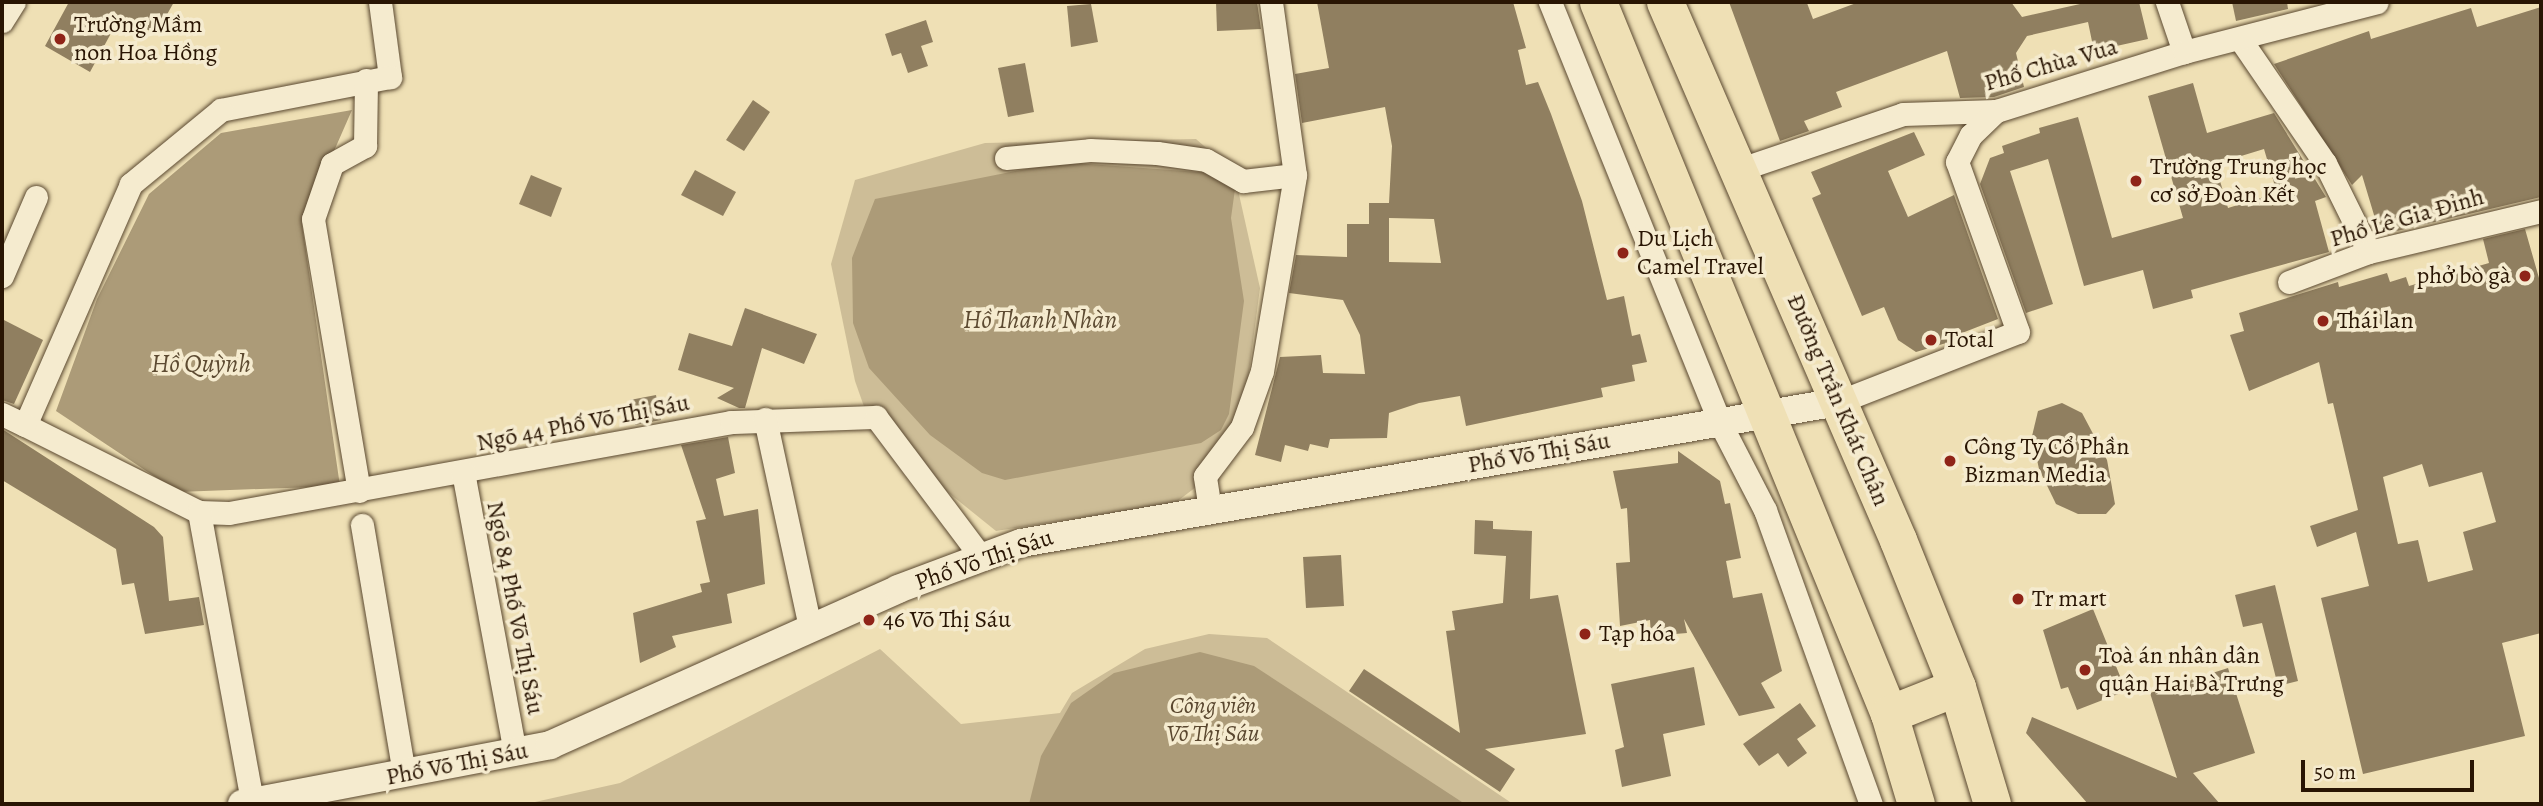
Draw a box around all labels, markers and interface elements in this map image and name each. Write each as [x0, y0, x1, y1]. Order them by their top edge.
place label: Trường Mầm non Hoa Hồng [74, 11, 217, 67]
marker: Trường Mầm non Hoa Hồng [52, 31, 68, 47]
street label: Phố Chùa Vua [1981, 32, 2121, 98]
place label: Trường Trung học cơ sở Đoàn Kết [2150, 153, 2327, 209]
marker: Trường Trung học cơ sở Đoàn Kết [2128, 173, 2144, 189]
street label: Phố Lê Gia Đỉnh [2327, 182, 2487, 254]
place label: Du Lịch Camel Travel [1637, 225, 1764, 281]
marker: Du Lịch Camel Travel [1615, 245, 1631, 261]
place label: phở bò gà [2417, 262, 2511, 290]
marker: phở bò gà [2517, 268, 2533, 284]
street label: Đường Trần Khát Chân [1780, 290, 1896, 510]
water label: Hồ Thanh Nhàn [963, 304, 1117, 336]
place label: Thái lan [2337, 307, 2414, 335]
marker: Thái lan [2315, 313, 2331, 329]
place label: Total [1945, 326, 1994, 354]
marker: Total [1923, 332, 1939, 348]
water label: Hồ Quỳnh [151, 348, 251, 380]
street label: Ngõ 44 Phố Võ Thị Sáu [474, 388, 692, 458]
street label: Phố Võ Thị Sáu [1466, 426, 1612, 480]
place label: Công Ty Cổ Phần Bizman Media [1964, 433, 2129, 489]
marker: Công Ty Cổ Phần Bizman Media [1942, 453, 1958, 469]
street label: Ngõ 84 Phố Võ Thị Sáu [480, 499, 550, 717]
street label: Phố Võ Thị Sáu [911, 523, 1057, 597]
place label: Tr mart [2032, 585, 2107, 613]
marker: Tr mart [2010, 591, 2026, 607]
place label: 46 Võ Thị Sáu [883, 606, 1011, 634]
marker: 46 Võ Thị Sáu [861, 612, 877, 628]
place label: Tạp hóa [1599, 620, 1675, 648]
marker: Tạp hóa [1577, 626, 1593, 642]
place label: Toà án nhân dân quận Hai Bà Trưng [2099, 642, 2284, 698]
marker: Toà án nhân dân quận Hai Bà Trưng [2077, 662, 2093, 678]
park label: Công viên Võ Thị Sáu [1167, 692, 1259, 748]
street label: Phố Võ Thị Sáu [384, 736, 530, 792]
scale bar [2305, 746, 2478, 790]
text: 50 m [2314, 758, 2356, 786]

